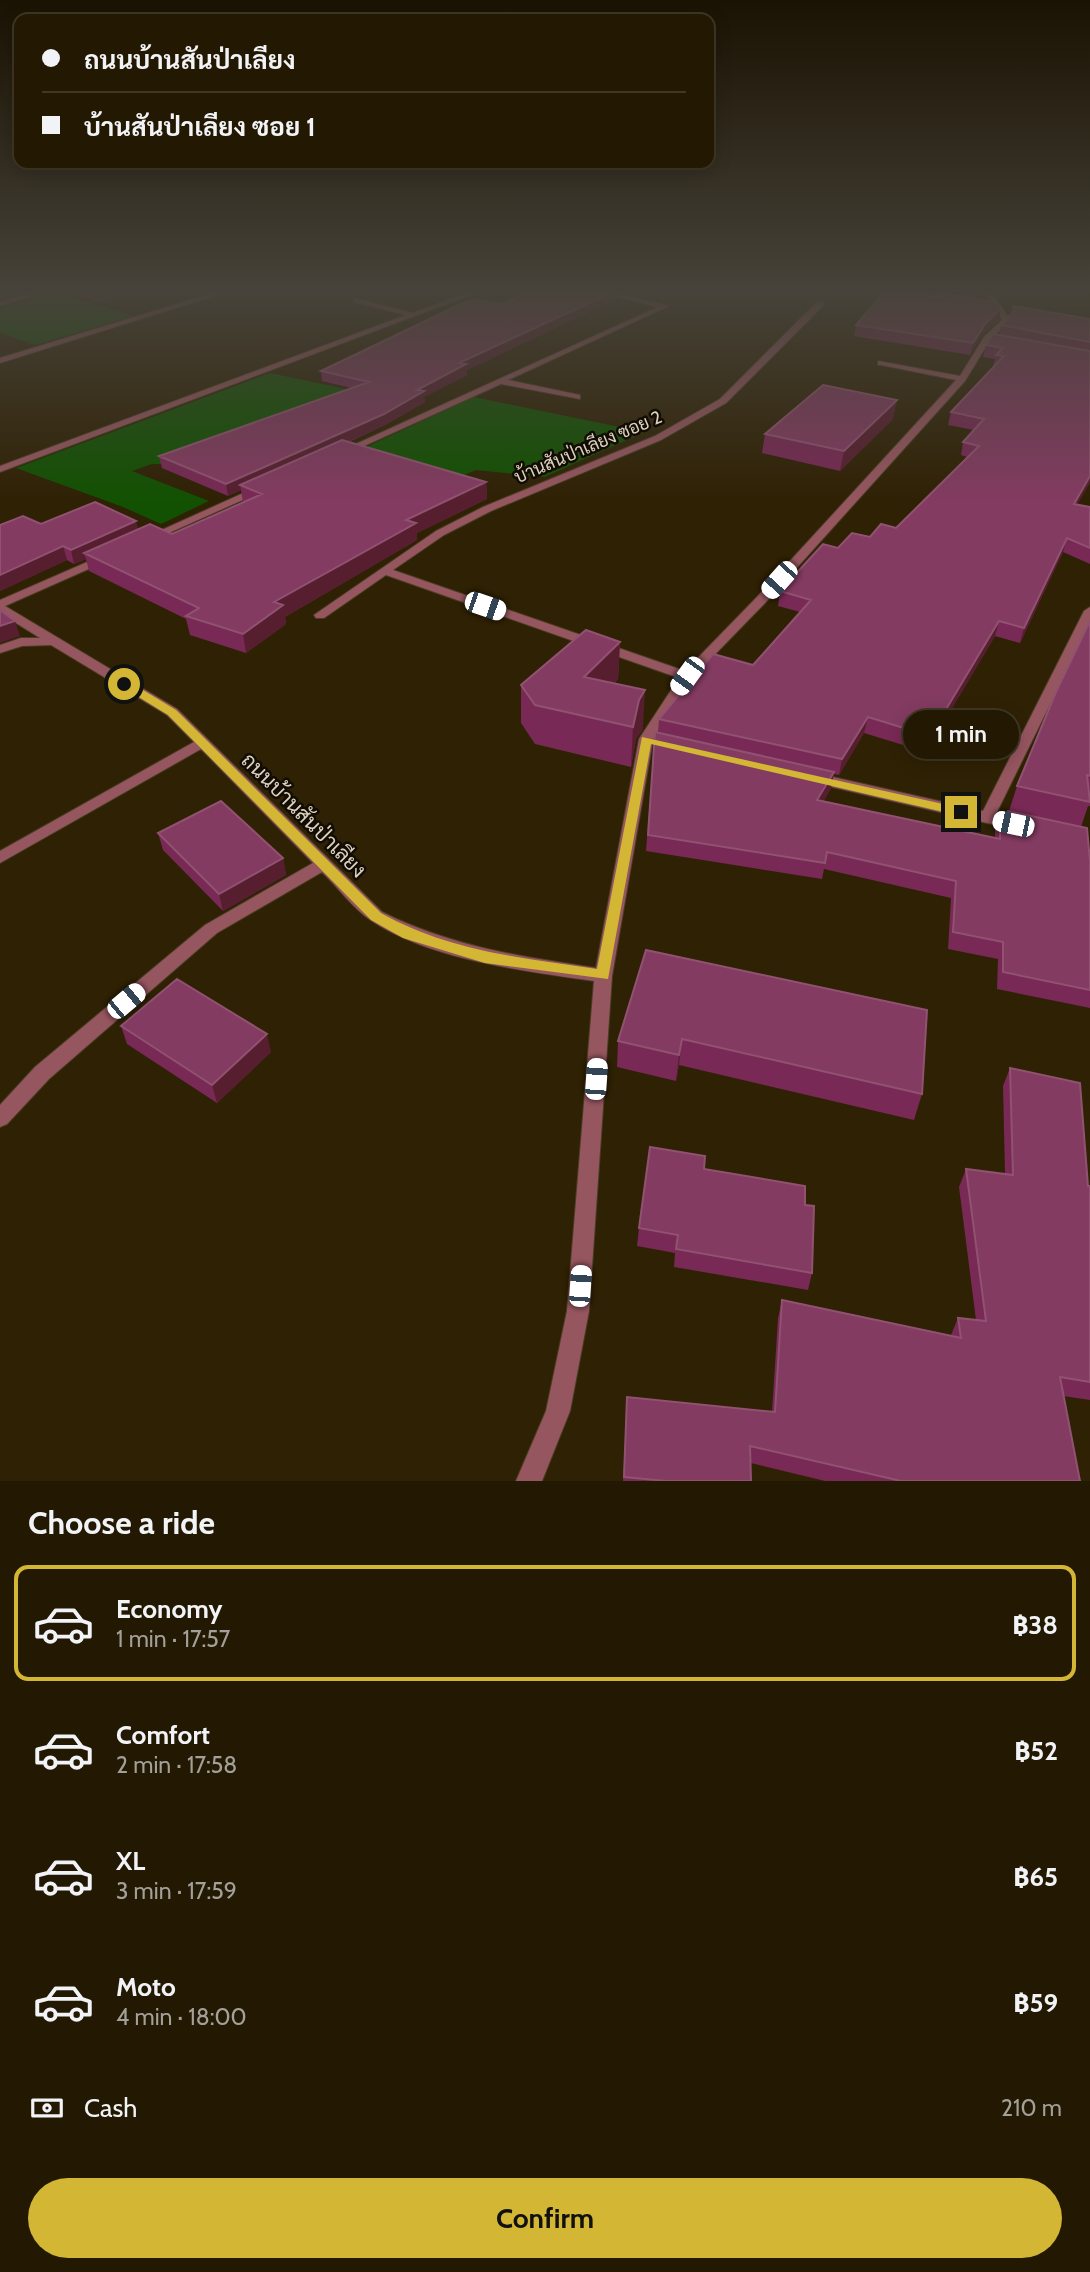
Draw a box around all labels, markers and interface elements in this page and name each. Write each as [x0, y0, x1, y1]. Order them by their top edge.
text: ถนนบ้านสันป่าเลียง [84, 44, 295, 76]
text: บ้านสันป่าเลียง ซอย 1 [84, 111, 316, 143]
street label: บ้านสันป่าเลียง ซอย 2 [510, 404, 665, 488]
car [758, 557, 801, 603]
car [462, 589, 509, 623]
car [667, 653, 708, 699]
route start [108, 668, 140, 700]
callout: 1 min [903, 710, 1019, 760]
text: 1 min [935, 720, 987, 748]
street label: ถนนบ้านสันป่าเลียง [237, 748, 371, 882]
route end [945, 796, 977, 828]
car [991, 809, 1036, 839]
car [104, 979, 149, 1023]
car [585, 1057, 608, 1101]
car [569, 1264, 592, 1308]
text: Choose a ride [28, 1503, 215, 1542]
icon: car [32, 1592, 95, 1655]
text: Economy [116, 1593, 222, 1625]
text: ฿38 [1012, 1609, 1058, 1641]
text: 1 min · 17:57 [116, 1625, 230, 1653]
icon: car [32, 1718, 95, 1781]
text: Comfort [116, 1719, 210, 1751]
text: ฿52 [1014, 1735, 1058, 1767]
text: 2 min · 17:58 [116, 1751, 237, 1779]
icon: car [32, 1844, 95, 1907]
text: XL [116, 1845, 145, 1877]
text: ฿65 [1014, 1861, 1058, 1893]
text: 3 min · 17:59 [116, 1877, 237, 1905]
icon: car [32, 1970, 95, 2033]
text: Moto [116, 1971, 176, 2003]
text: ฿59 [1014, 1987, 1058, 2019]
text: 4 min · 18:00 [116, 2003, 247, 2031]
icon: cash [28, 2089, 66, 2127]
text: Cash [84, 2092, 137, 2124]
text: 210 m [1001, 2094, 1062, 2122]
button: Confirm [28, 2178, 1062, 2258]

